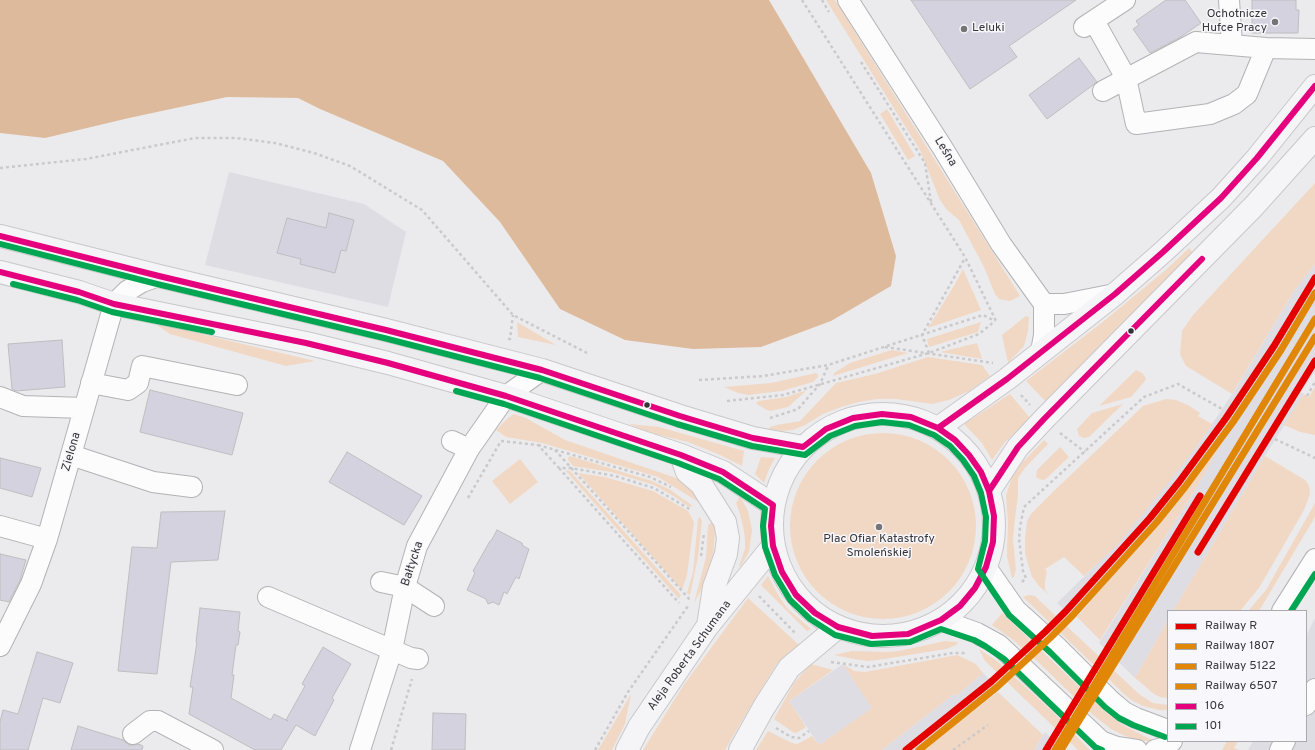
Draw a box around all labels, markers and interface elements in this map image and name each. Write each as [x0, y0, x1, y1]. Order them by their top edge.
place label: Ochotnicze Hufce Pracy [1202, 8, 1267, 36]
marker: Ochotnicze Hufce Pracy [1270, 17, 1280, 27]
place label: Leluki [972, 22, 1004, 36]
marker: Leluki [959, 24, 969, 34]
street label: Leśna [930, 135, 960, 169]
unlabelled marker [1126, 326, 1136, 336]
unlabelled marker [642, 400, 652, 410]
street label: Zielona [60, 431, 84, 473]
marker: Plac Ofiar Katastrofy Smoleńskiej [874, 522, 884, 532]
place label: Plac Ofiar Katastrofy Smoleńskiej [823, 533, 935, 561]
street label: Bałtycka [399, 540, 427, 588]
street label: Aleja Roberta Schumana [645, 598, 735, 714]
legend [1167, 610, 1307, 742]
text: Railway R [1205, 618, 1257, 634]
text: Railway 1807 [1205, 638, 1275, 654]
text: Railway 5122 [1205, 658, 1276, 674]
text: Railway 6507 [1205, 678, 1277, 694]
text: 106 [1205, 698, 1224, 714]
text: 101 [1205, 718, 1222, 734]

